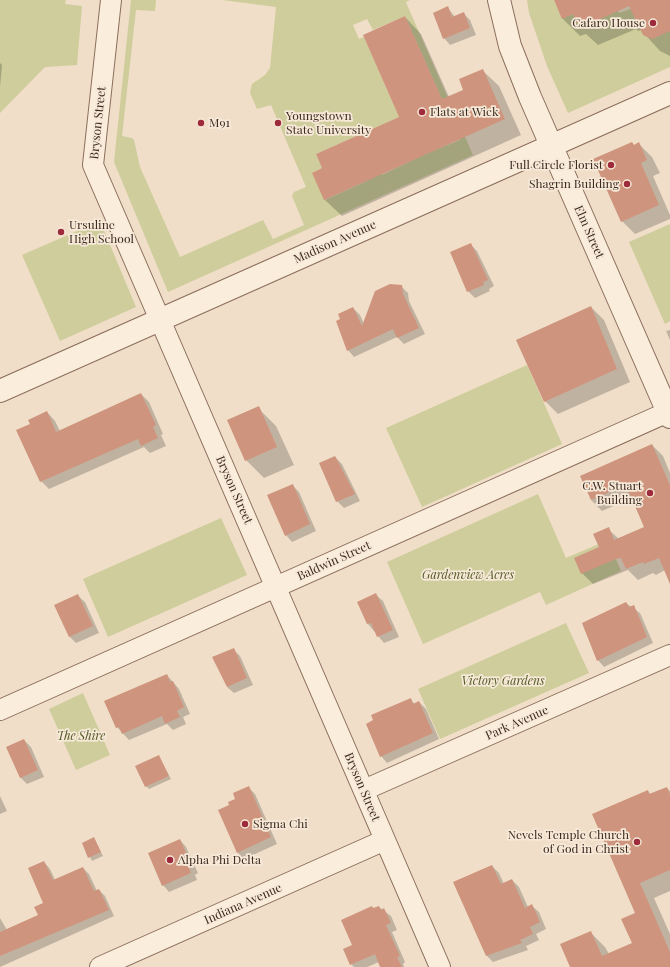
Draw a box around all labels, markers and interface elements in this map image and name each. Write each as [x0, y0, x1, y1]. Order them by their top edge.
place label: Cafaro House [572, 16, 645, 30]
marker: Cafaro House [648, 18, 658, 28]
street label: Bryson Street [87, 86, 109, 160]
place label: Flats at Wick [430, 105, 498, 119]
marker: Flats at Wick [417, 107, 427, 117]
place label: Youngstown State University [286, 109, 371, 137]
place label: M91 [209, 116, 230, 130]
marker: M91 [196, 118, 206, 128]
marker: Youngstown State University [273, 118, 283, 128]
place label: Full Circle Florist [509, 158, 603, 172]
marker: Full Circle Florist [606, 160, 616, 170]
place label: Shagrin Building [529, 177, 619, 191]
marker: Shagrin Building [622, 179, 632, 189]
street label: Elm Street [571, 203, 607, 261]
street label: Madison Avenue [292, 217, 378, 267]
place label: Ursuline High School [69, 218, 134, 246]
marker: Ursuline High School [56, 227, 66, 237]
street label: Bryson Street [213, 454, 255, 526]
place label: C.W. Stuart Building [582, 479, 642, 507]
marker: C.W. Stuart Building [645, 488, 655, 498]
street label: Baldwin Street [295, 538, 373, 584]
park label: Gardenview Acres [422, 568, 514, 582]
park label: Victory Gardens [462, 674, 544, 688]
street label: Park Avenue [483, 703, 551, 743]
park label: The Shire [57, 729, 105, 743]
street label: Bryson Street [341, 751, 383, 823]
place label: Sigma Chi [253, 817, 308, 831]
marker: Sigma Chi [240, 819, 250, 829]
place label: Nevels Temple Church of God in Christ [508, 828, 629, 856]
marker: Nevels Temple Church of God in Christ [632, 837, 642, 847]
place label: Alpha Phi Delta [178, 853, 261, 867]
marker: Alpha Phi Delta [165, 855, 175, 865]
street label: Indiana Avenue [202, 880, 284, 928]

